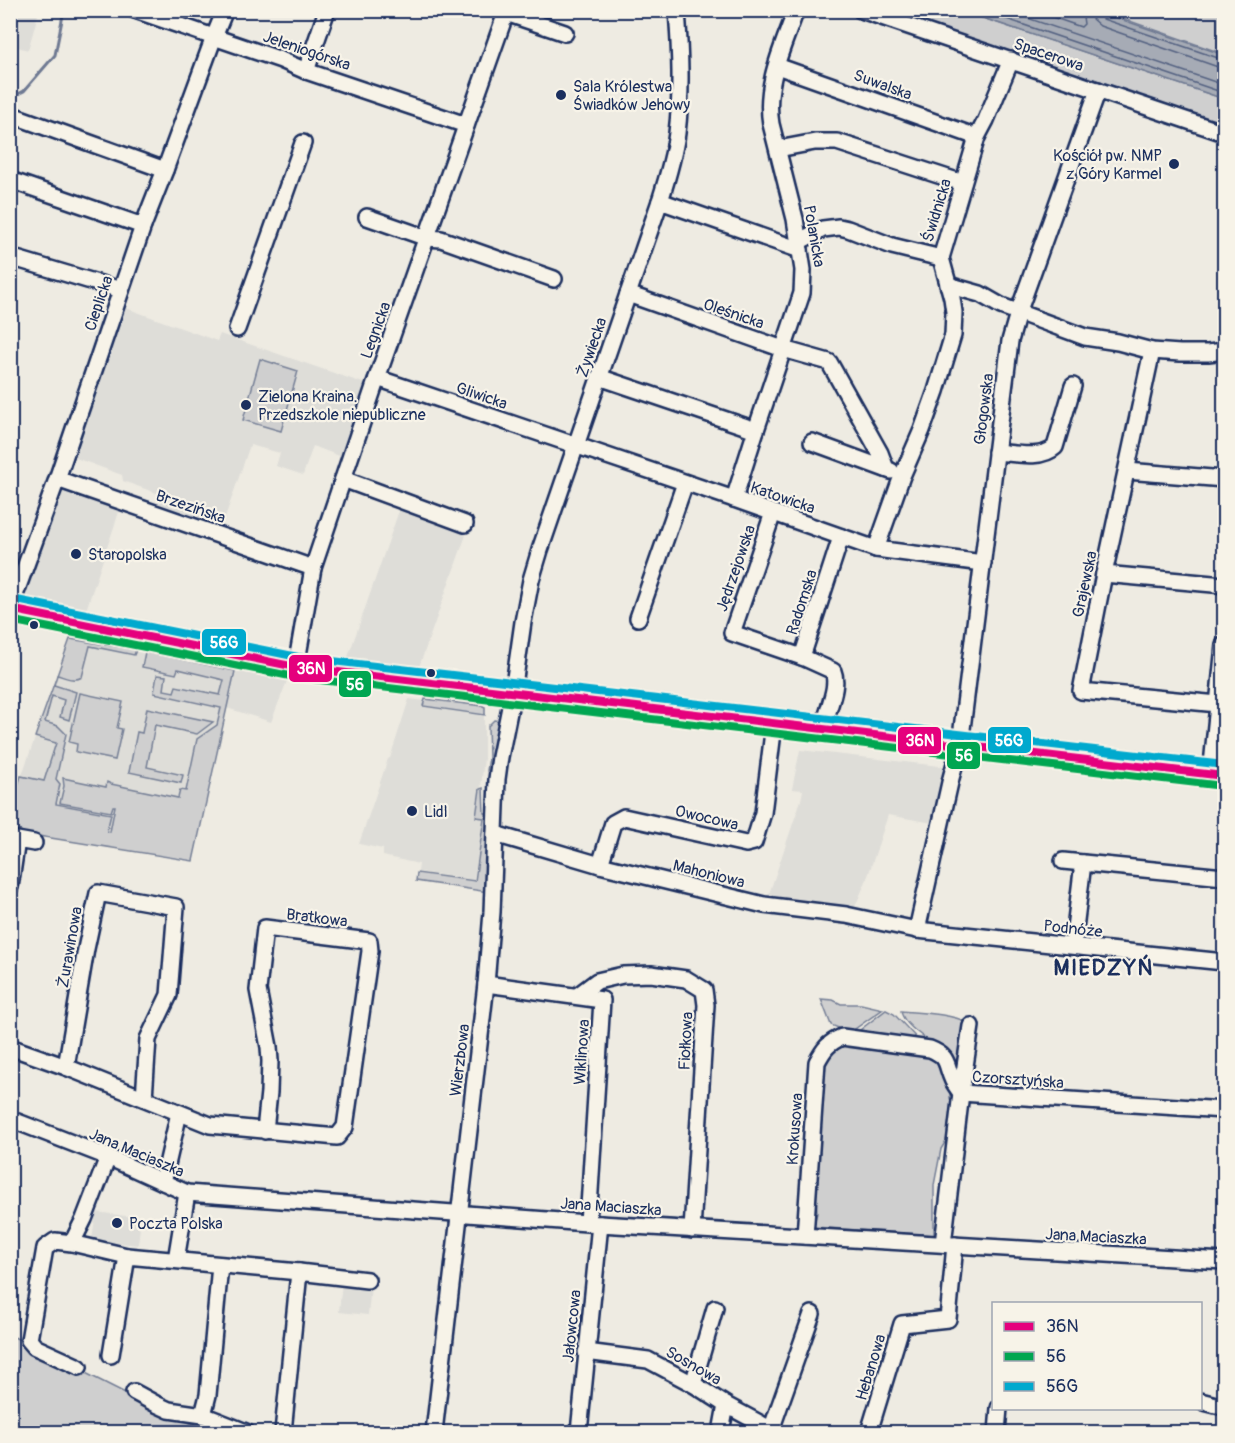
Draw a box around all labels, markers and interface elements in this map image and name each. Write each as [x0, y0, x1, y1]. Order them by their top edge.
street label: Jeleniogórska [260, 27, 353, 75]
street label: Spacerowa [1011, 34, 1086, 76]
street label: Suwalska [851, 65, 915, 105]
place label: Sala Królestwa Świadków Jehowy [573, 77, 690, 115]
marker: Sala Królestwa Świadków Jehowy [554, 88, 568, 102]
place label: Kościół pw. NMP z Góry Karmel [1053, 146, 1162, 184]
marker: Kościół pw. NMP z Góry Karmel [1167, 157, 1181, 171]
street label: Świdnicka [918, 176, 956, 244]
street label: Polanicka [799, 204, 829, 269]
street label: Cieplicka [80, 273, 118, 334]
street label: Oleśnicka [701, 294, 767, 334]
street label: Legnicka [356, 299, 395, 362]
street label: Żywiecka [572, 315, 611, 380]
street label: Głogowska [970, 372, 998, 446]
street label: Gliwicka [453, 378, 510, 414]
place label: Zielona Kraina. Przedszkole niepubliczne [258, 387, 426, 425]
marker: Zielona Kraina. Przedszkole niepubliczne [239, 398, 253, 412]
street label: Katowicka [748, 478, 818, 518]
street label: Brzezińska [153, 486, 228, 528]
street label: Jędrzejowska [712, 522, 760, 614]
place label: Staropolska [88, 545, 167, 565]
marker: Staropolska [69, 547, 83, 561]
street label: Grajewska [1068, 549, 1102, 619]
street label: Radomska [782, 567, 822, 638]
unlabelled marker [28, 619, 40, 631]
line badge: 56G [201, 628, 247, 656]
text: 56G [210, 633, 239, 653]
line badge: 36N [288, 654, 333, 683]
text: 36N [296, 659, 326, 679]
unlabelled marker [425, 667, 437, 679]
line badge: 56 [338, 670, 372, 698]
text: 56 [346, 675, 364, 695]
line badge: 36N [897, 726, 942, 755]
line badge: 56G [987, 726, 1032, 754]
text: 36N [905, 731, 935, 751]
text: 56G [995, 731, 1024, 751]
line badge: 56 [946, 741, 981, 770]
text: 56 [955, 746, 973, 766]
street label: Owocowa [673, 801, 740, 835]
place label: Lidl [424, 802, 448, 822]
marker: Lidl [405, 804, 419, 818]
street label: Mahoniowa [671, 855, 747, 893]
street label: Bratkowa [285, 904, 349, 932]
street label: Żurawinowa [53, 905, 87, 989]
street label: Podnóże [1042, 916, 1104, 942]
district label: MIEDZYŃ [1054, 954, 1154, 982]
street label: Fiołkowa [674, 1011, 698, 1071]
street label: Wiklinowa [570, 1019, 594, 1086]
street label: Wierzbowa [446, 1023, 474, 1098]
street label: Czorsztyńska [971, 1067, 1064, 1093]
street label: Krokusowa [783, 1092, 807, 1166]
street label: Jana Maciaszka [86, 1124, 187, 1182]
street label: Jana Maciaszka [560, 1193, 662, 1221]
place label: Poczta Polska [129, 1214, 223, 1234]
marker: Poczta Polska [110, 1216, 124, 1230]
street label: Jana Maciaszka [1045, 1224, 1147, 1250]
street label: Jałowcowa [558, 1289, 586, 1363]
legend [992, 1302, 1202, 1410]
text: 36N [1046, 1315, 1079, 1338]
street label: Hebanowa [851, 1332, 890, 1403]
street label: Sosnowa [662, 1342, 725, 1390]
text: 56 [1046, 1345, 1066, 1368]
text: 56G [1046, 1375, 1078, 1398]

